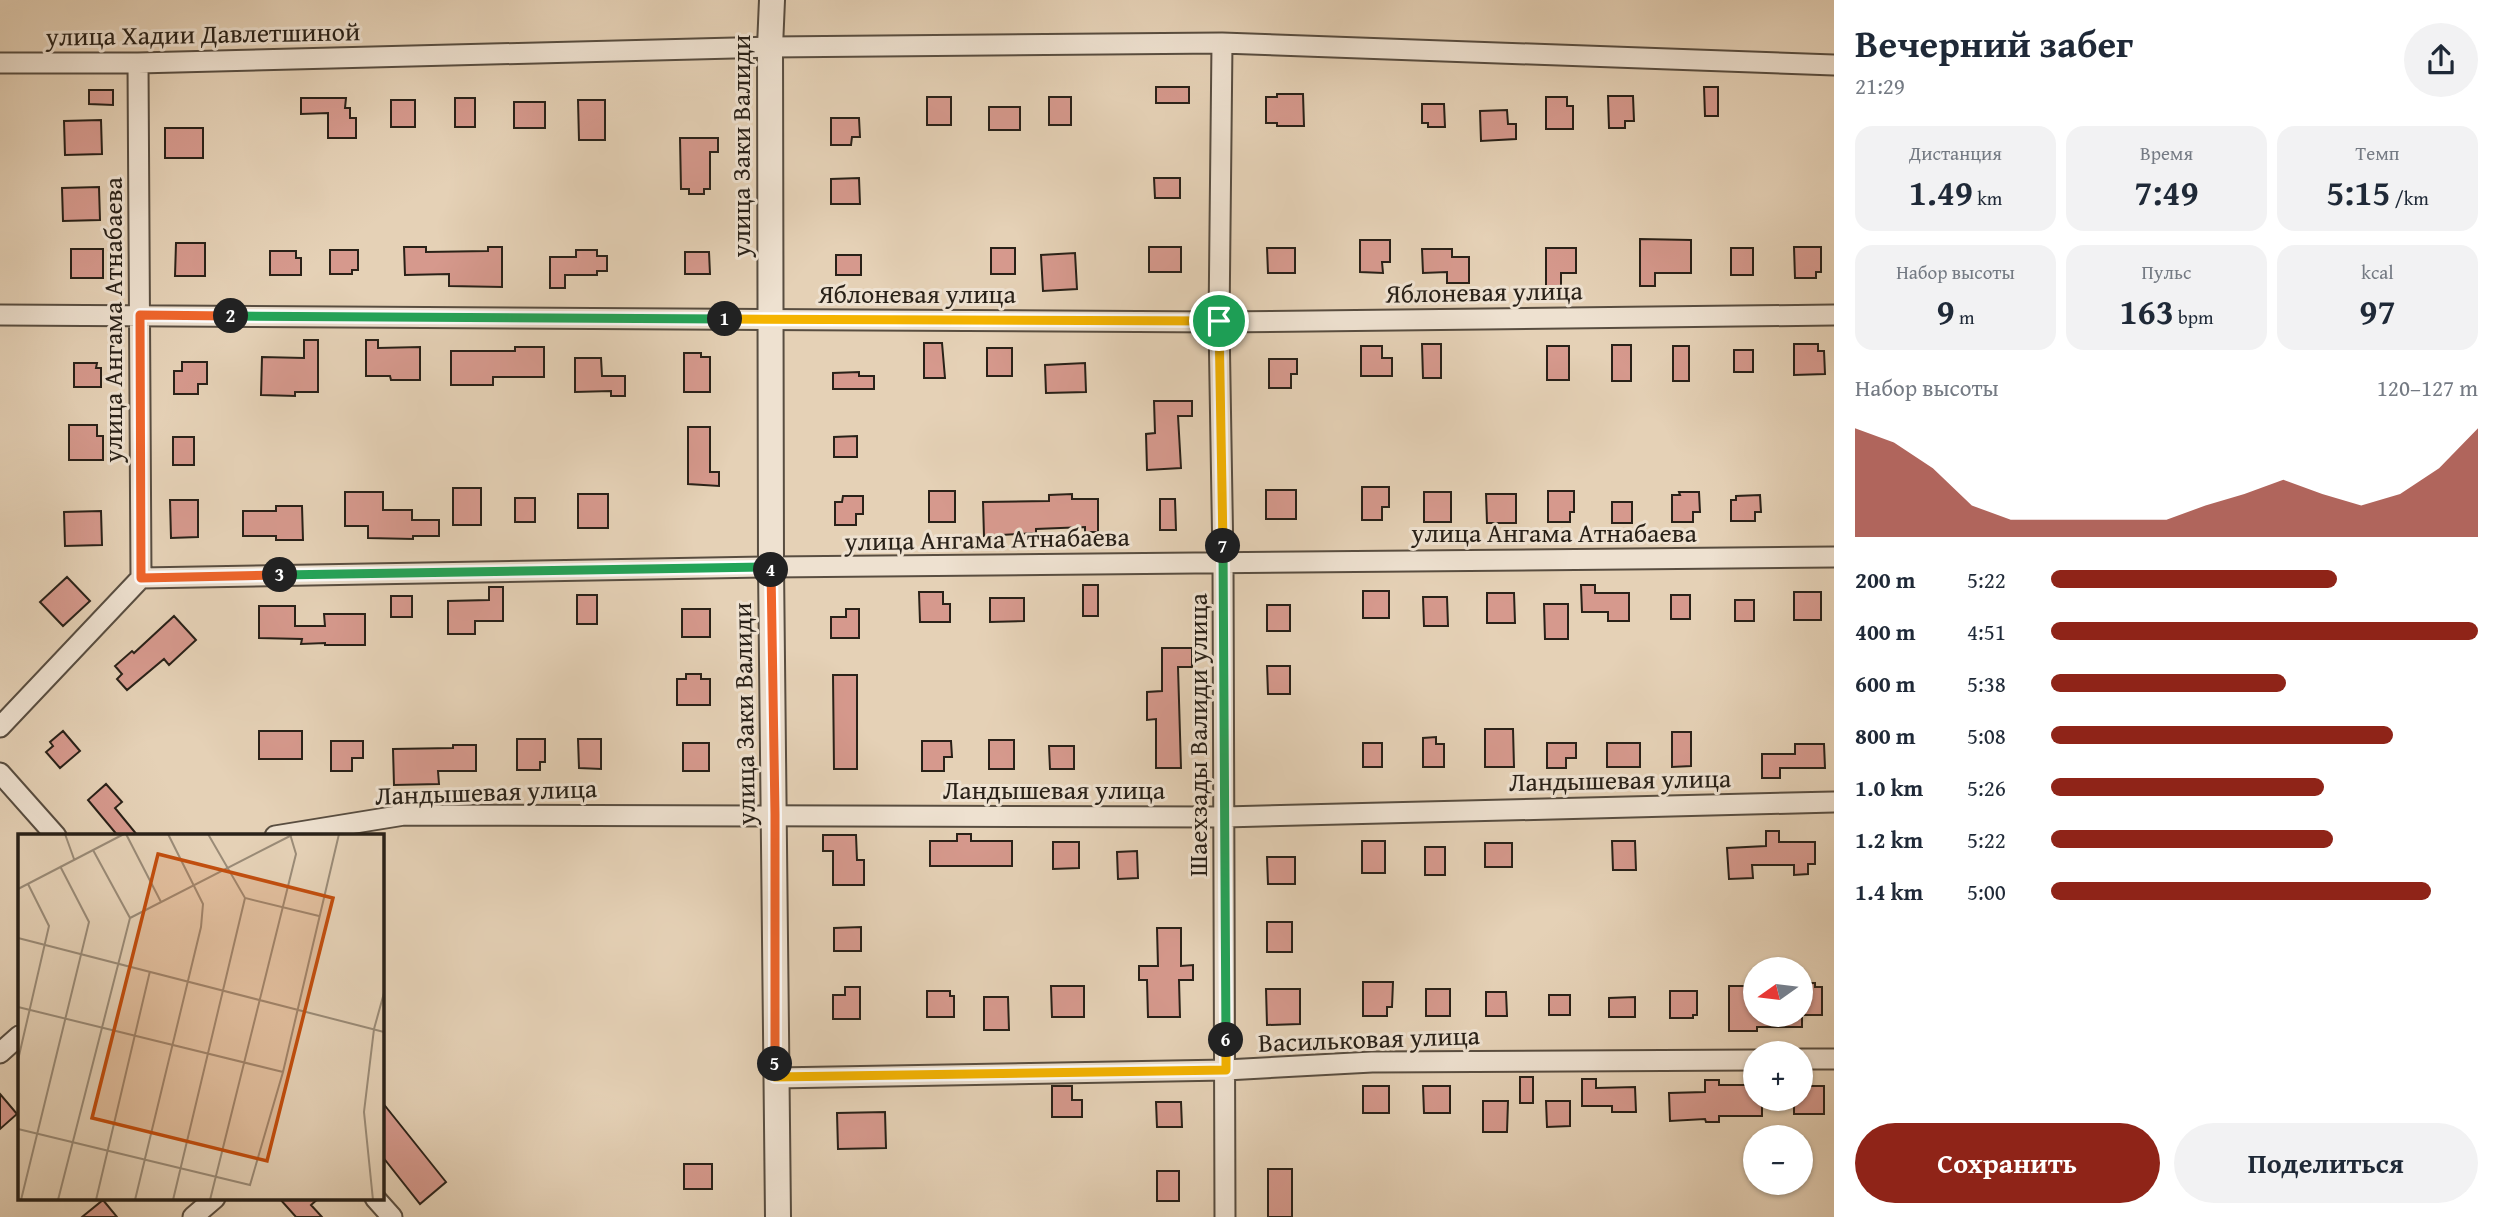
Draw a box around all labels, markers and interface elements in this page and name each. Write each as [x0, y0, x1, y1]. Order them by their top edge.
street label: улица Хадии Давлетшиной [44, 11, 361, 56]
text: Вечерний забег [1855, 15, 2133, 71]
button: share [2404, 23, 2478, 97]
street label: улица Заки Валиди [721, 34, 760, 259]
text: 21:29 [1855, 69, 1905, 102]
text: Дистанция [1909, 139, 2002, 167]
text: Время [2140, 139, 2193, 167]
text: Темп [2356, 139, 2399, 167]
text: 1.49 [1909, 167, 1973, 218]
text: 7:49 [2134, 167, 2199, 218]
text: 5:15 [2326, 167, 2390, 218]
street label: улица Ангама Атнабаева [93, 177, 132, 464]
text: km [1973, 184, 2002, 212]
text: /km [2390, 184, 2429, 212]
text: Набор высоты [1896, 258, 2015, 286]
text: Пульс [2142, 258, 2191, 286]
text: kcal [2361, 258, 2394, 286]
street label: Яблоневая улица [1384, 270, 1584, 313]
street label: Яблоневая улица [817, 274, 1016, 313]
text: 9 [1937, 286, 1955, 337]
text: 163 [2119, 286, 2174, 337]
text: 97 [2359, 286, 2396, 337]
pin [1189, 291, 1249, 351]
pin: 2 [214, 298, 248, 334]
text: 2 [226, 301, 235, 329]
pin: 1 [708, 302, 742, 336]
icon: arrive [1200, 302, 1238, 340]
text: m [1955, 303, 1974, 331]
text: bpm [2174, 303, 2214, 331]
text: 1 [720, 304, 729, 332]
text: Набор высоты [1855, 371, 1999, 404]
text: 120–127 m [2377, 371, 2478, 404]
street label: улица Ангама Атнабаева [1410, 513, 1697, 552]
street label: улица Ангама Атнабаева [843, 517, 1131, 561]
pin: 7 [1206, 528, 1240, 564]
text: 7 [1218, 531, 1227, 559]
pin: 4 [754, 552, 788, 588]
text: 4 [766, 555, 775, 583]
pin: 3 [262, 558, 298, 592]
text: 3 [275, 560, 284, 588]
text: 200 m [1855, 563, 1916, 596]
text: 5:22 [1967, 563, 2006, 596]
street label: Шаехзады Валиди улица [1178, 593, 1217, 877]
street label: улица Заки Валиди [722, 602, 765, 827]
text: 400 m [1855, 615, 1916, 648]
text: 4:51 [1967, 615, 2006, 648]
text: 600 m [1855, 667, 1916, 700]
text: 5:38 [1967, 667, 2006, 700]
text: 800 m [1855, 719, 1916, 752]
text: 5:08 [1967, 719, 2006, 752]
street label: Ландышевая улица [1509, 758, 1732, 801]
street label: Ландышевая улица [374, 768, 598, 815]
street label: Ландышевая улица [943, 770, 1166, 809]
text: 1.0 km [1855, 771, 1923, 804]
text: 5:26 [1967, 771, 2006, 804]
text: 1.2 km [1855, 823, 1923, 856]
text: 5:22 [1967, 823, 2006, 856]
inset map [18, 834, 383, 1200]
text: 1.4 km [1855, 875, 1923, 908]
text: 5:00 [1967, 875, 2006, 908]
north arrow [1743, 957, 1813, 1027]
map controls [1743, 957, 1813, 1195]
street label: Васильковая улица [1258, 1015, 1481, 1062]
pin: 6 [1208, 1023, 1244, 1058]
text: 6 [1221, 1025, 1230, 1053]
button: + [1743, 1041, 1813, 1111]
pin: 5 [758, 1046, 792, 1082]
text: 5 [770, 1049, 779, 1077]
button: Сохранить [1855, 1123, 2160, 1203]
button: Поделиться [2174, 1123, 2478, 1203]
button: − [1743, 1125, 1813, 1195]

